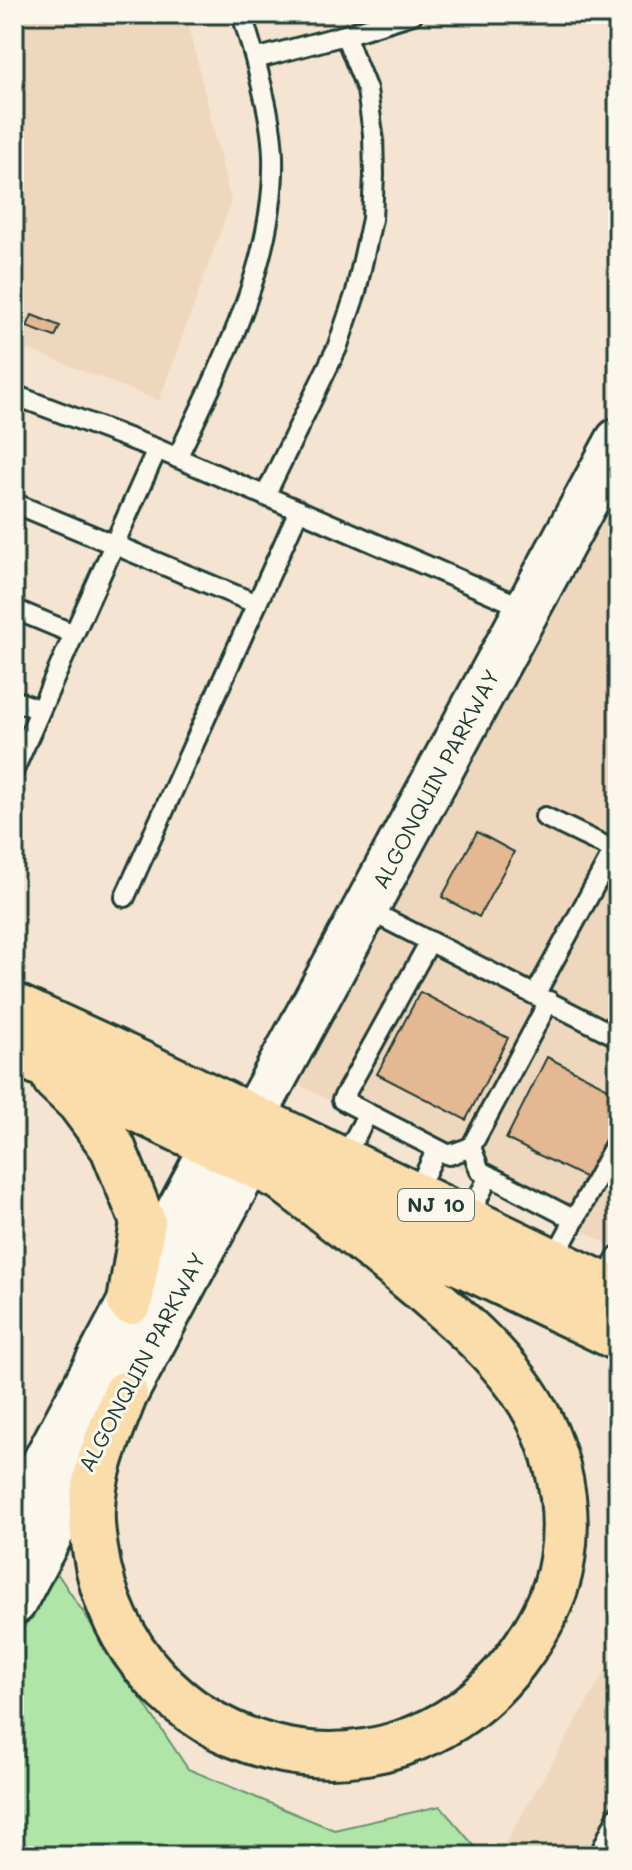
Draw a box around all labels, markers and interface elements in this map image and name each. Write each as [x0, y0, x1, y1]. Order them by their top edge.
street label: ALGONQUIN PARKWAY [365, 664, 506, 894]
road number: NJ 10 [398, 1189, 474, 1221]
street label: ALGONQUIN PARKWAY [71, 1247, 212, 1477]

